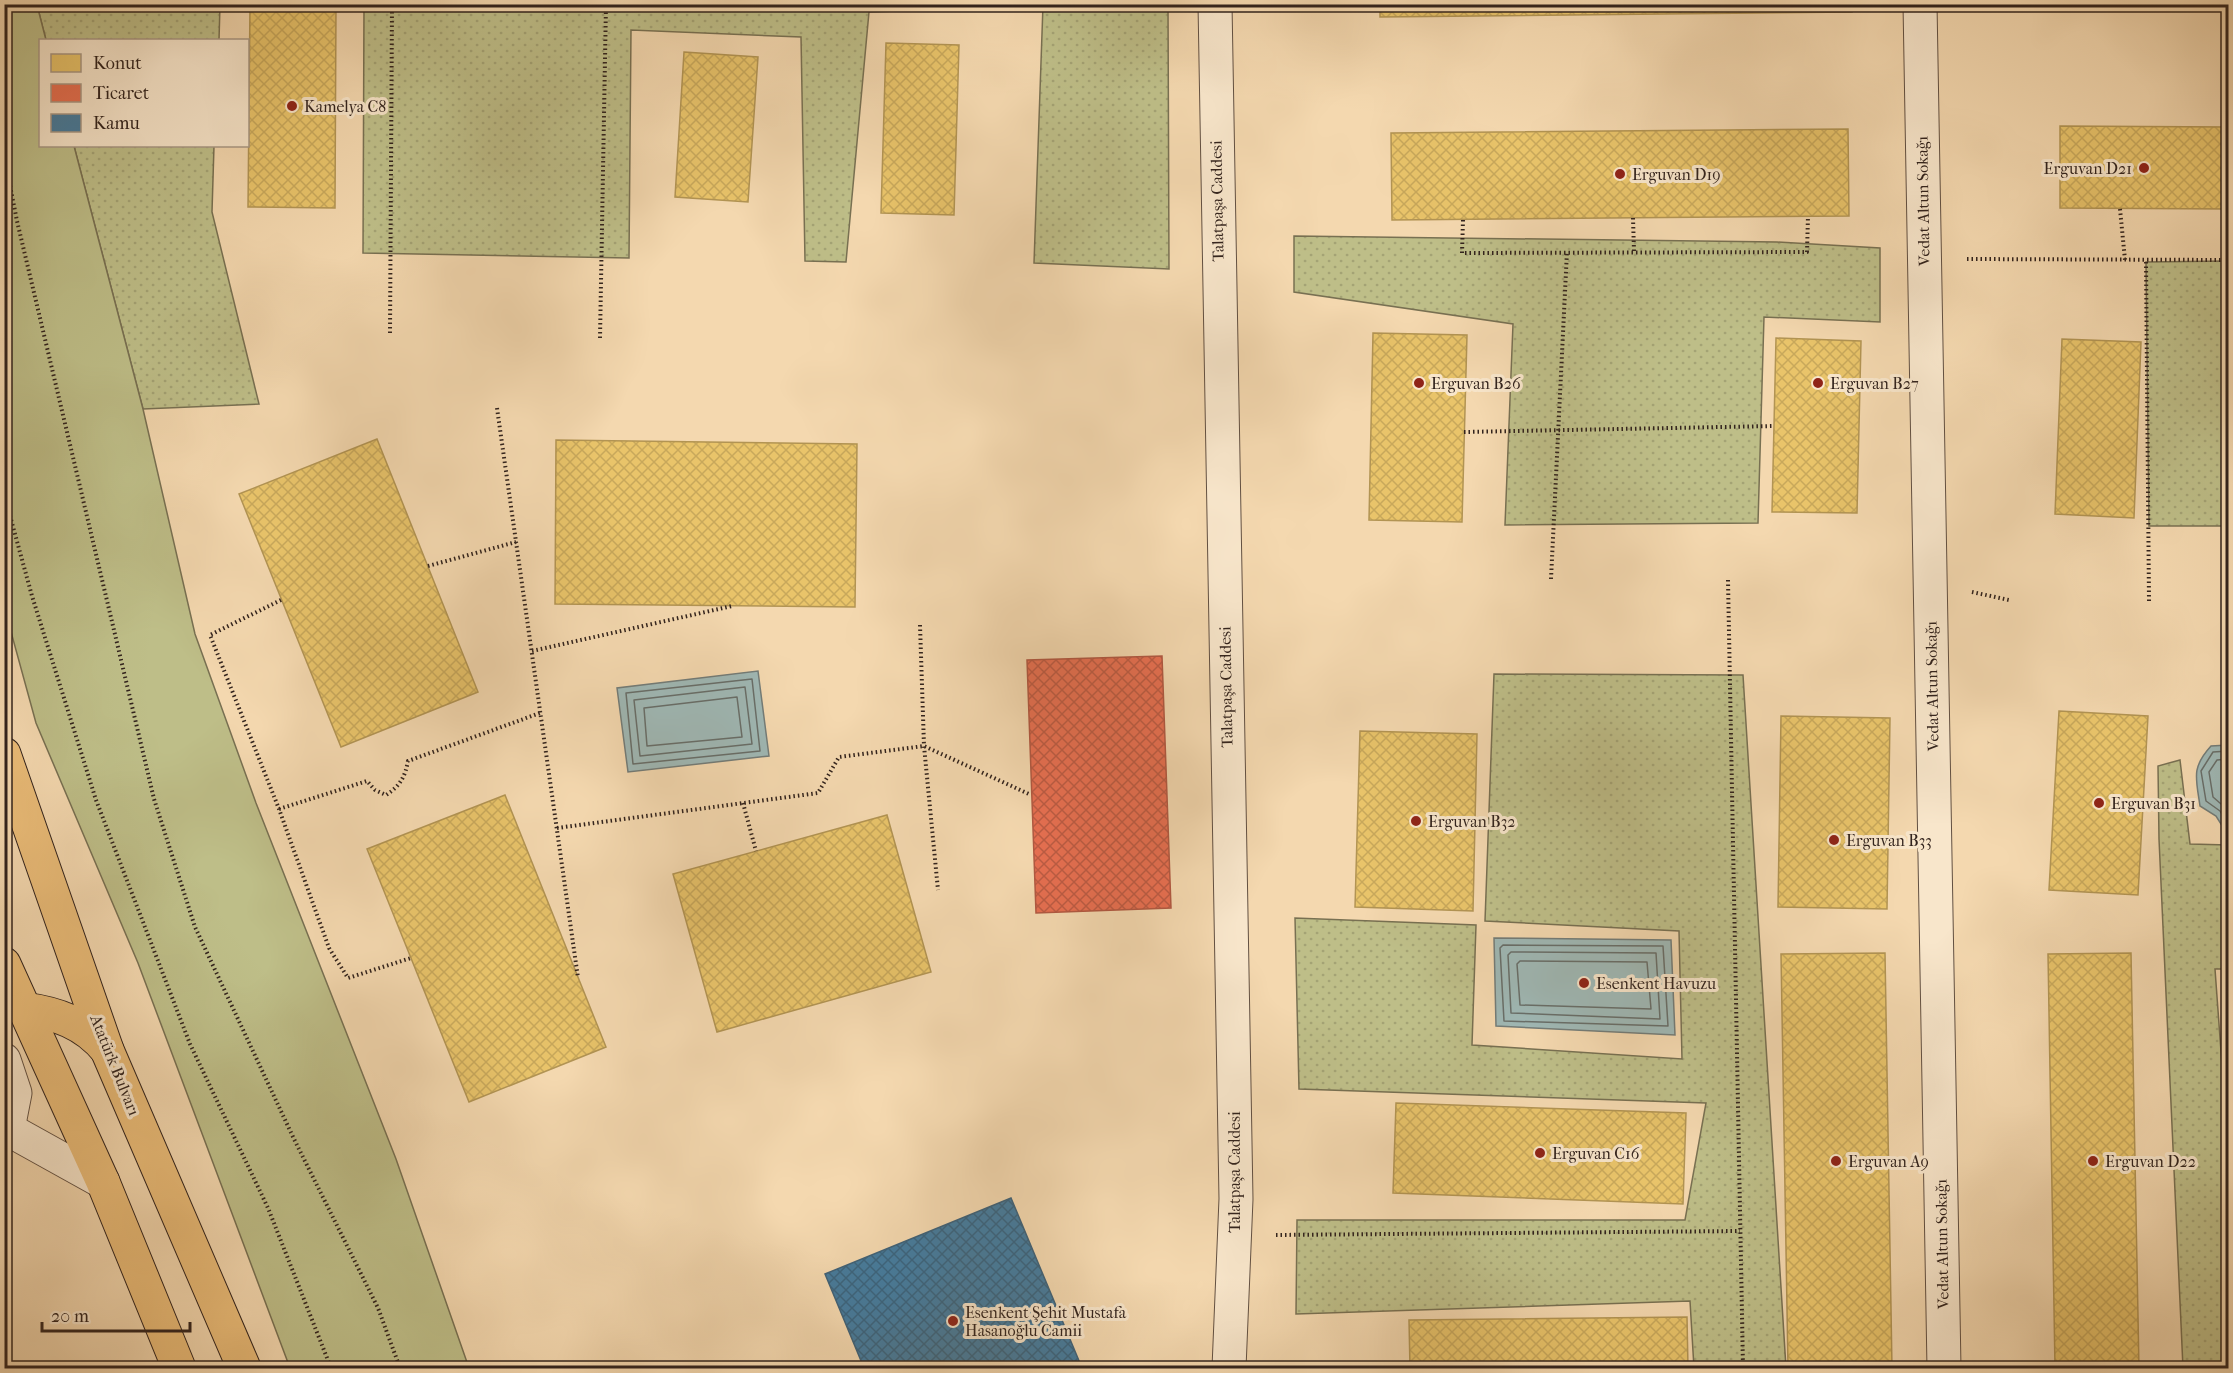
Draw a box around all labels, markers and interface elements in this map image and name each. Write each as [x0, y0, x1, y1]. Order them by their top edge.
legend [39, 39, 249, 147]
text: Konut [93, 53, 142, 74]
text: Ticaret [93, 83, 150, 104]
place label: Kamelya C8 [304, 97, 386, 116]
marker: Kamelya C8 [285, 99, 299, 113]
text: Kamu [93, 113, 140, 134]
street label: Vedat Altun Sokağı [1912, 136, 1934, 267]
street label: Talatpaşa Caddesi [1206, 140, 1229, 262]
place label: Erguvan D21 [2044, 159, 2132, 178]
marker: Erguvan D21 [2137, 161, 2151, 175]
place label: Erguvan D19 [1632, 165, 1721, 184]
marker: Erguvan D19 [1613, 167, 1627, 181]
place label: Erguvan B26 [1431, 374, 1521, 393]
place label: Erguvan B27 [1830, 374, 1919, 393]
marker: Erguvan B26 [1412, 376, 1426, 390]
marker: Erguvan B27 [1811, 376, 1825, 390]
street label: Vedat Altun Sokağı [1921, 621, 1943, 752]
street label: Talatpaşa Caddesi [1215, 626, 1238, 748]
place label: Erguvan B31 [2111, 794, 2196, 813]
marker: Erguvan B31 [2092, 796, 2106, 810]
place label: Erguvan B32 [1428, 812, 1515, 831]
marker: Erguvan B32 [1409, 814, 1423, 828]
place label: Erguvan B33 [1846, 831, 1932, 850]
marker: Erguvan B33 [1827, 833, 1841, 847]
place label: Esenkent Havuzu [1596, 974, 1716, 993]
marker: Esenkent Havuzu [1577, 976, 1591, 990]
street label: Atatürk Bulvarı [86, 1011, 144, 1118]
street label: Talatpaşa Caddesi [1225, 1111, 1245, 1233]
place label: Erguvan C16 [1552, 1144, 1640, 1163]
marker: Erguvan C16 [1533, 1146, 1547, 1160]
place label: Erguvan A9 [1848, 1152, 1929, 1171]
place label: Erguvan D22 [2105, 1152, 2196, 1171]
marker: Erguvan A9 [1829, 1154, 1843, 1168]
marker: Erguvan D22 [2086, 1154, 2100, 1168]
street label: Vedat Altun Sokağı [1931, 1179, 1953, 1310]
scale bar [42, 1295, 190, 1333]
place label: Esenkent Şehit Mustafa Hasanoğlu Camii [965, 1303, 1127, 1340]
text: 20 m [51, 1306, 89, 1327]
marker: Esenkent Şehit Mustafa Hasanoğlu Camii [946, 1314, 960, 1328]

